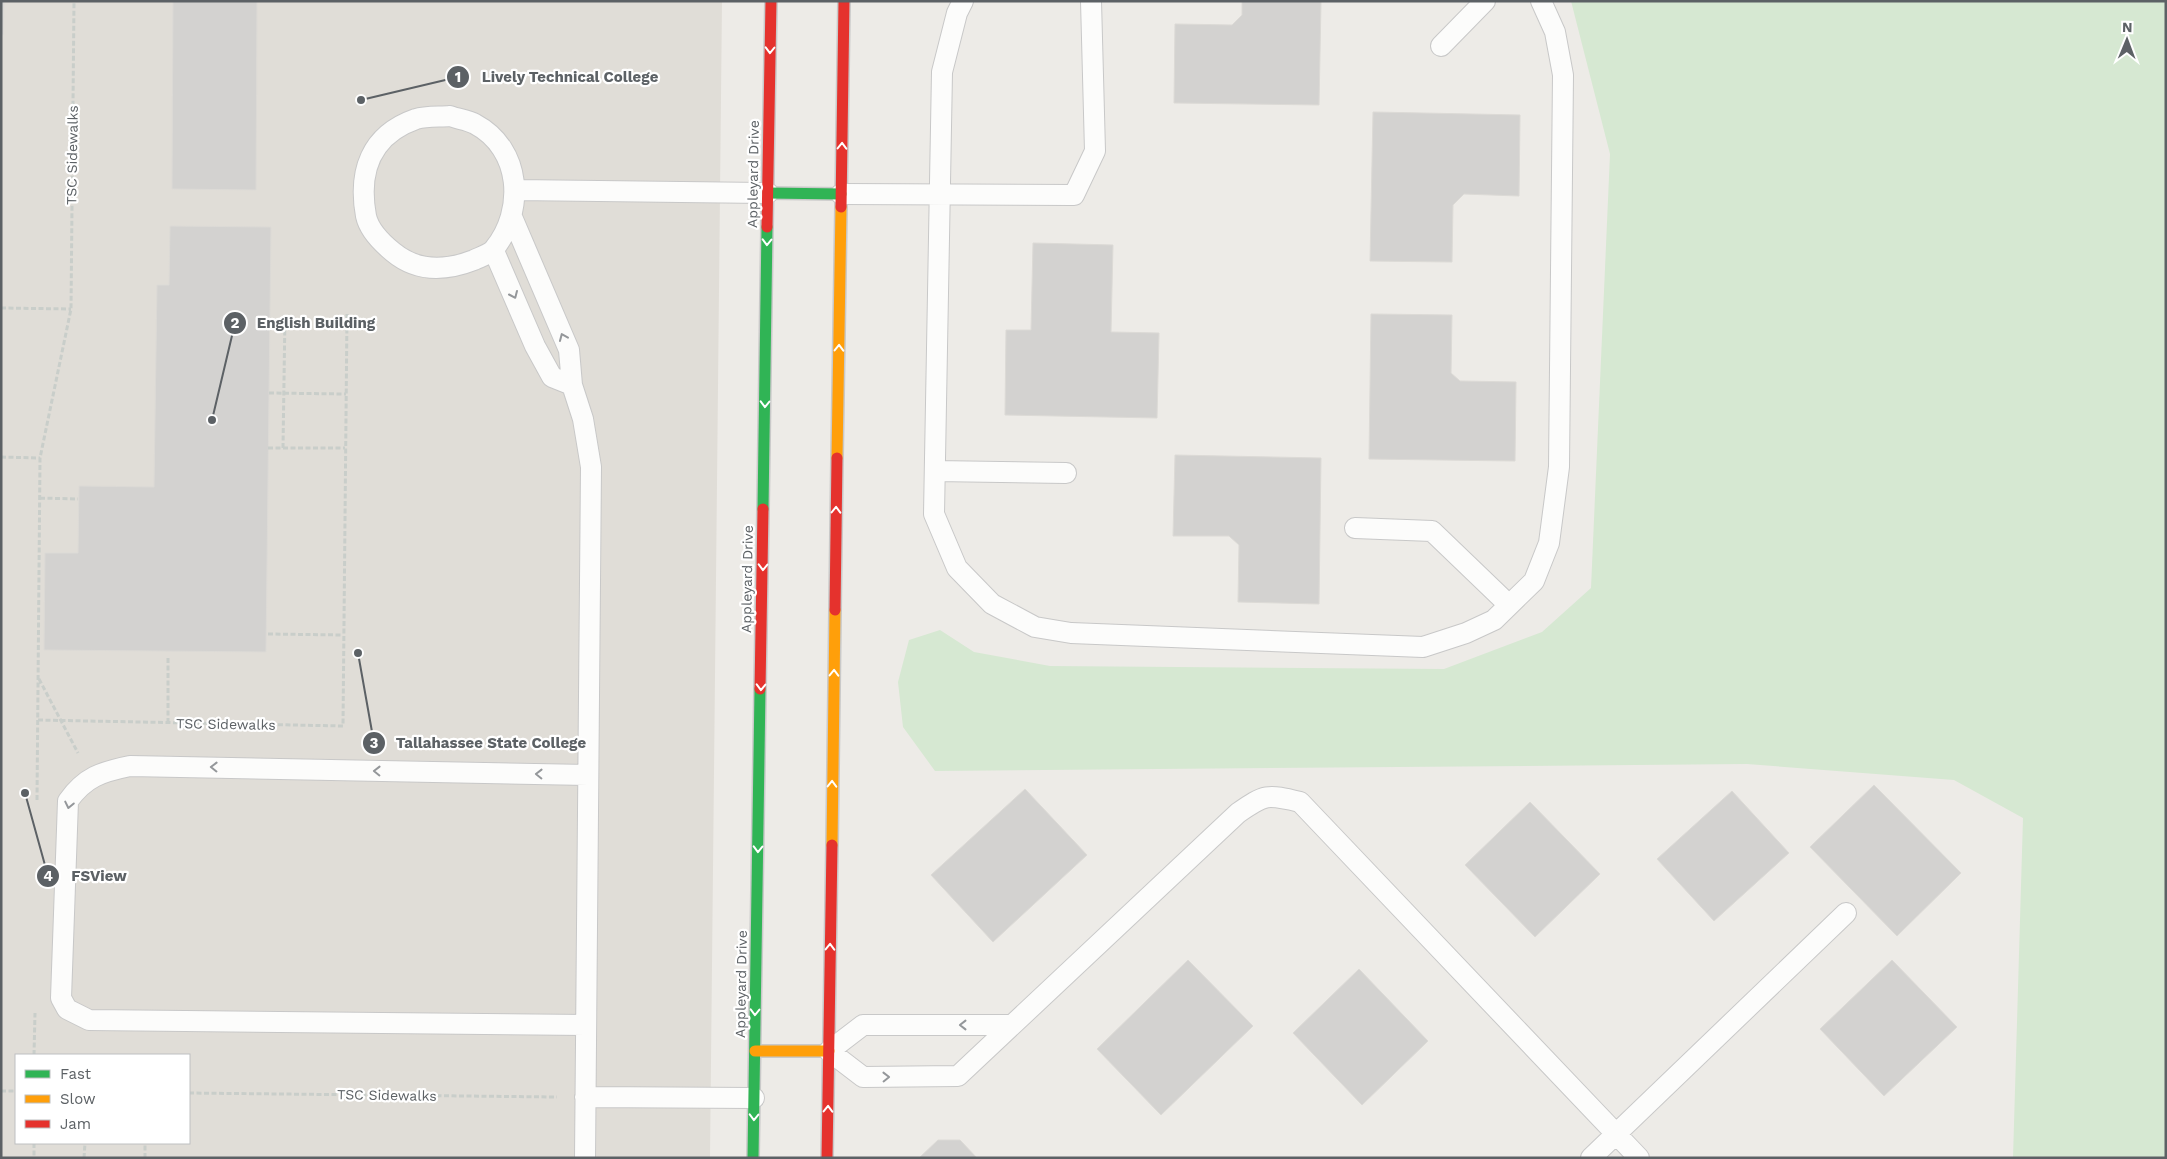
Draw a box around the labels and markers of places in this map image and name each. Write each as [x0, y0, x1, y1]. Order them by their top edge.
callout: Lively Technical College [446, 62, 668, 92]
callout: English Building [222, 308, 386, 338]
callout: Tallahassee State College [361, 728, 596, 758]
callout: FSView [36, 861, 136, 891]

